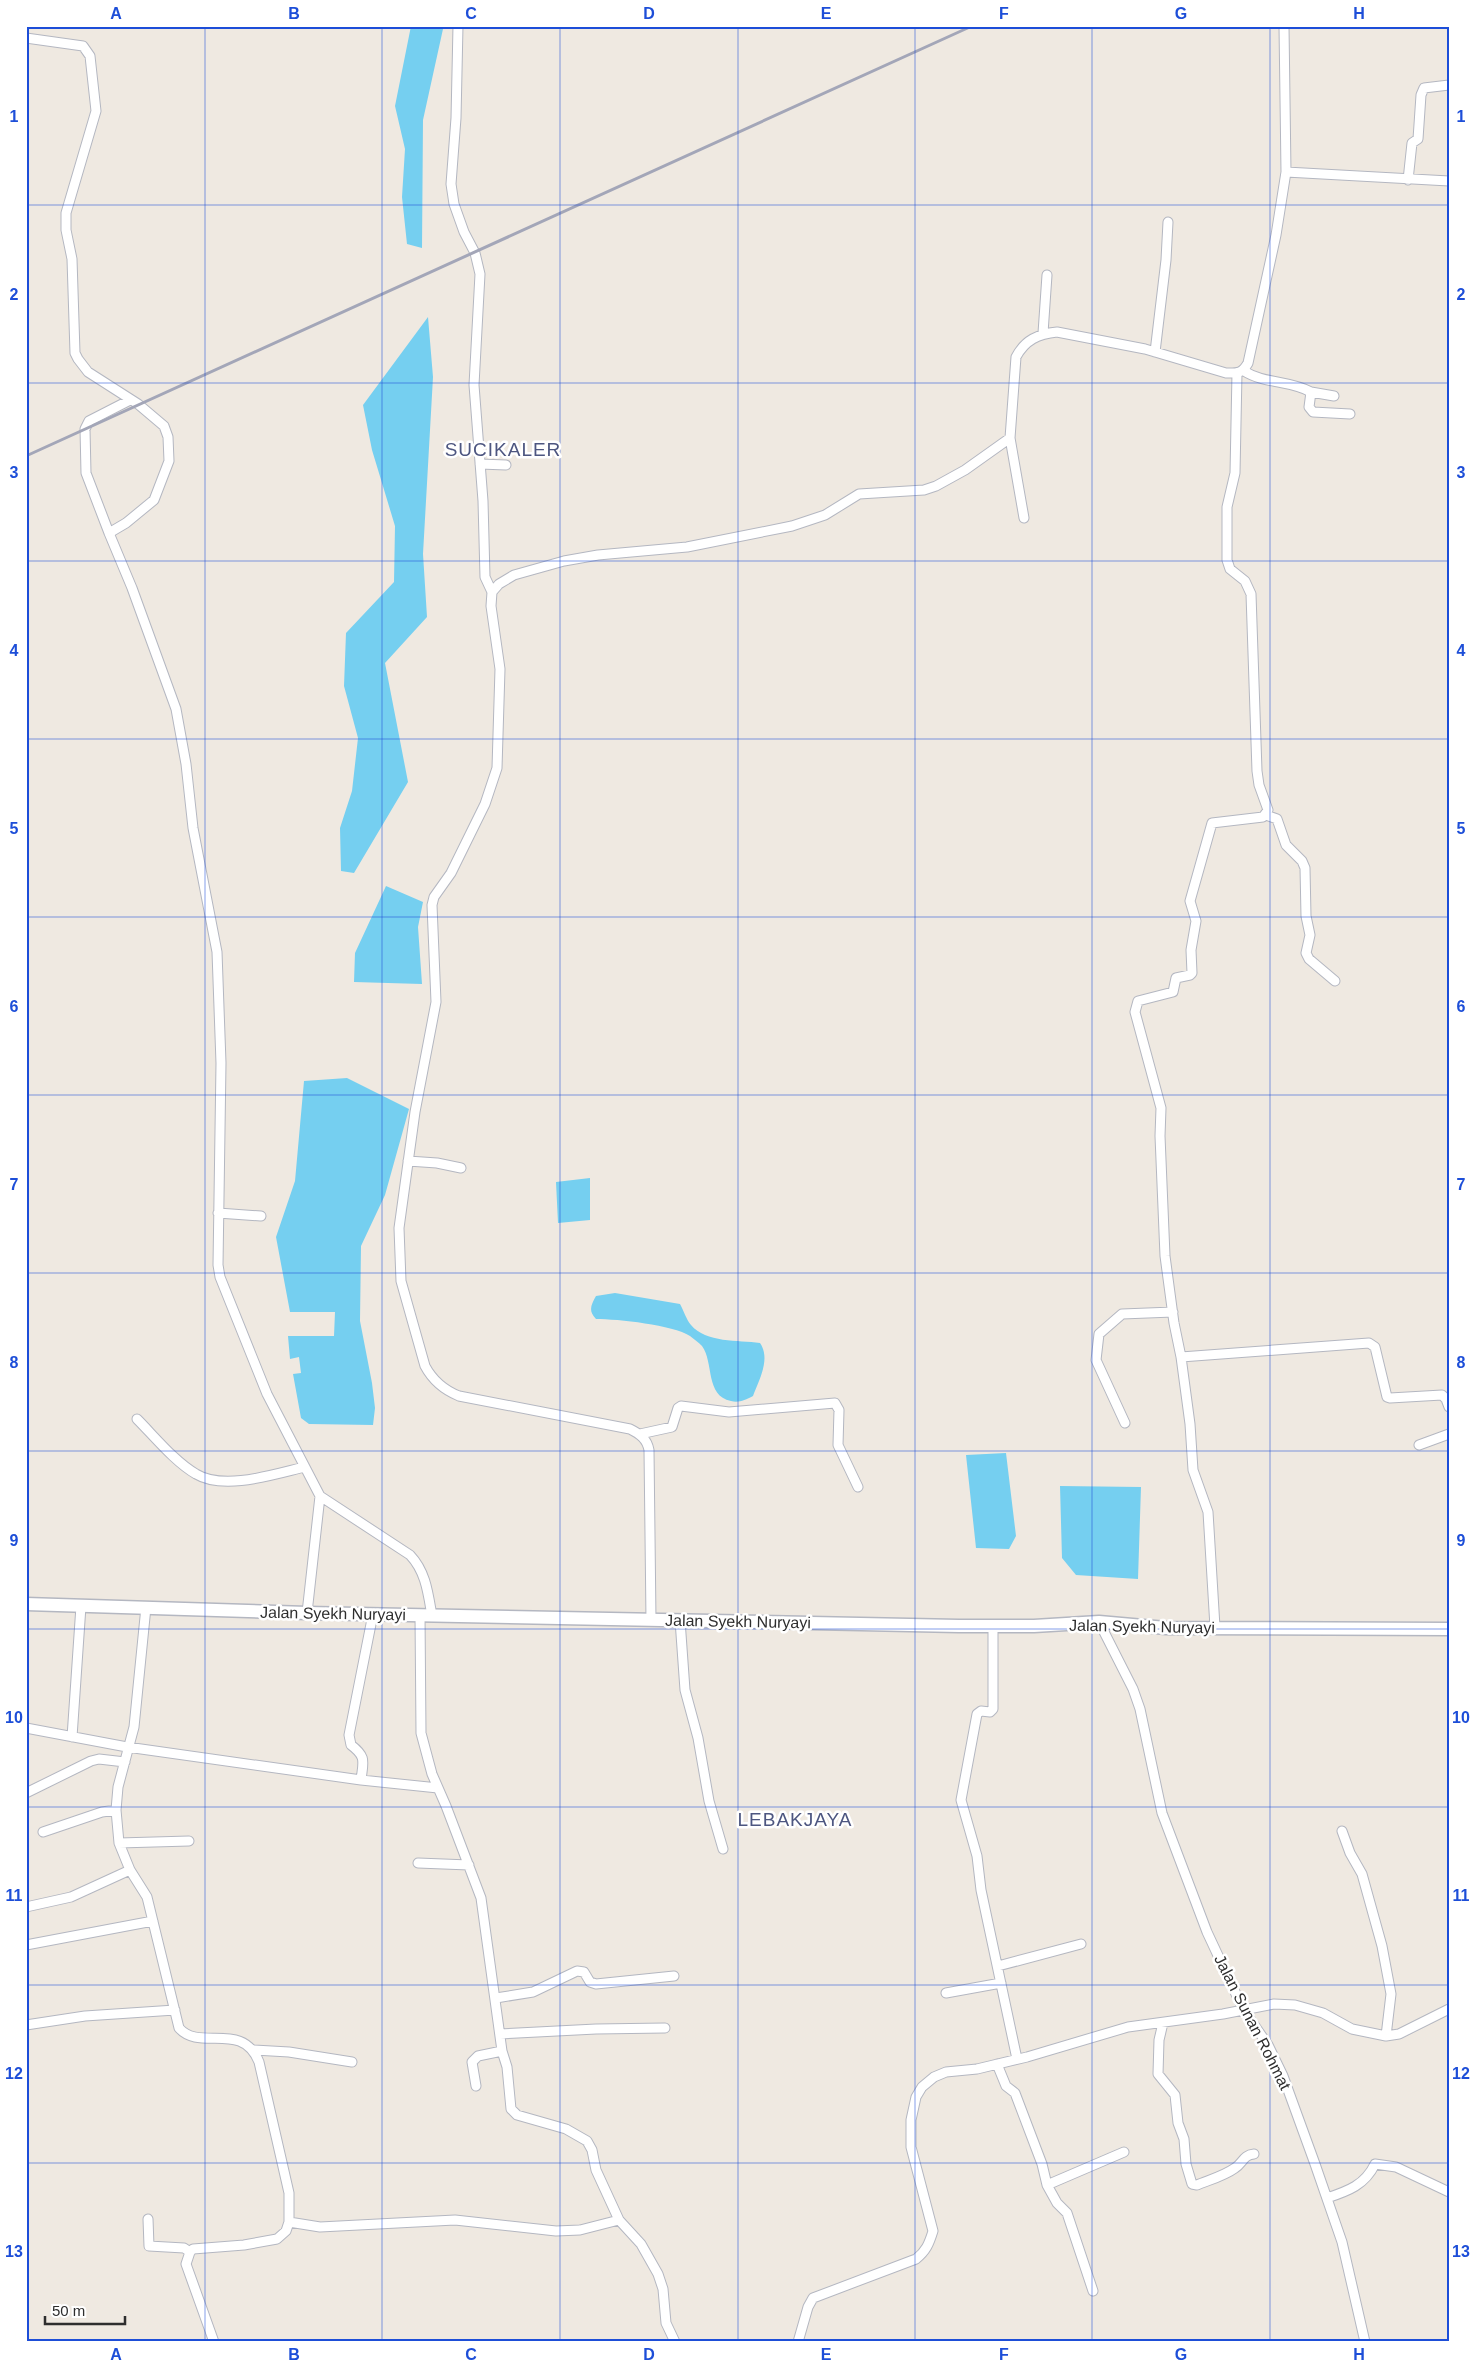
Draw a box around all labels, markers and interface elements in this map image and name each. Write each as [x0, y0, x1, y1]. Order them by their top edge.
text: A [110, 5, 122, 22]
text: B [288, 5, 300, 22]
text: C [465, 5, 477, 22]
text: D [643, 5, 655, 22]
text: E [821, 5, 832, 22]
text: F [999, 5, 1009, 22]
text: G [1175, 5, 1187, 22]
text: H [1353, 5, 1365, 22]
text: 1 [10, 108, 19, 125]
text: 1 [1457, 108, 1466, 125]
text: 2 [10, 286, 19, 303]
text: 2 [1457, 286, 1466, 303]
district label: SUCIKALER [445, 439, 561, 460]
text: 3 [10, 464, 19, 481]
text: 3 [1457, 464, 1466, 481]
text: 4 [10, 642, 19, 659]
text: 4 [1457, 642, 1466, 659]
text: 5 [10, 820, 19, 837]
text: 5 [1457, 820, 1466, 837]
text: 6 [10, 998, 19, 1015]
text: 6 [1457, 998, 1466, 1015]
text: 7 [10, 1176, 19, 1193]
text: 7 [1457, 1176, 1466, 1193]
text: 8 [10, 1354, 19, 1371]
text: 8 [1457, 1354, 1466, 1371]
text: 9 [10, 1532, 19, 1549]
text: 9 [1457, 1532, 1466, 1549]
street label: Jalan Syekh Nuryayi [260, 1604, 406, 1623]
street label: Jalan Syekh Nuryayi [665, 1612, 811, 1631]
street label: Jalan Syekh Nuryayi [1069, 1617, 1215, 1636]
text: 10 [5, 1709, 23, 1726]
text: 10 [1452, 1709, 1470, 1726]
district label: LEBAKJAYA [738, 1809, 852, 1830]
text: 11 [6, 1887, 23, 1904]
text: 11 [1453, 1887, 1470, 1904]
street label: Jalan Sunan Rohmat [1211, 1952, 1294, 2093]
text: 12 [5, 2065, 23, 2082]
text: 12 [1452, 2065, 1470, 2082]
text: 13 [5, 2243, 23, 2260]
text: 13 [1452, 2243, 1470, 2260]
scale bar [45, 2293, 125, 2325]
text: 50 m [52, 2302, 85, 2319]
text: A [110, 2346, 122, 2363]
text: B [288, 2346, 300, 2363]
text: C [465, 2346, 477, 2363]
text: D [643, 2346, 655, 2363]
text: E [821, 2346, 832, 2363]
text: F [999, 2346, 1009, 2363]
text: G [1175, 2346, 1187, 2363]
text: H [1353, 2346, 1365, 2363]

